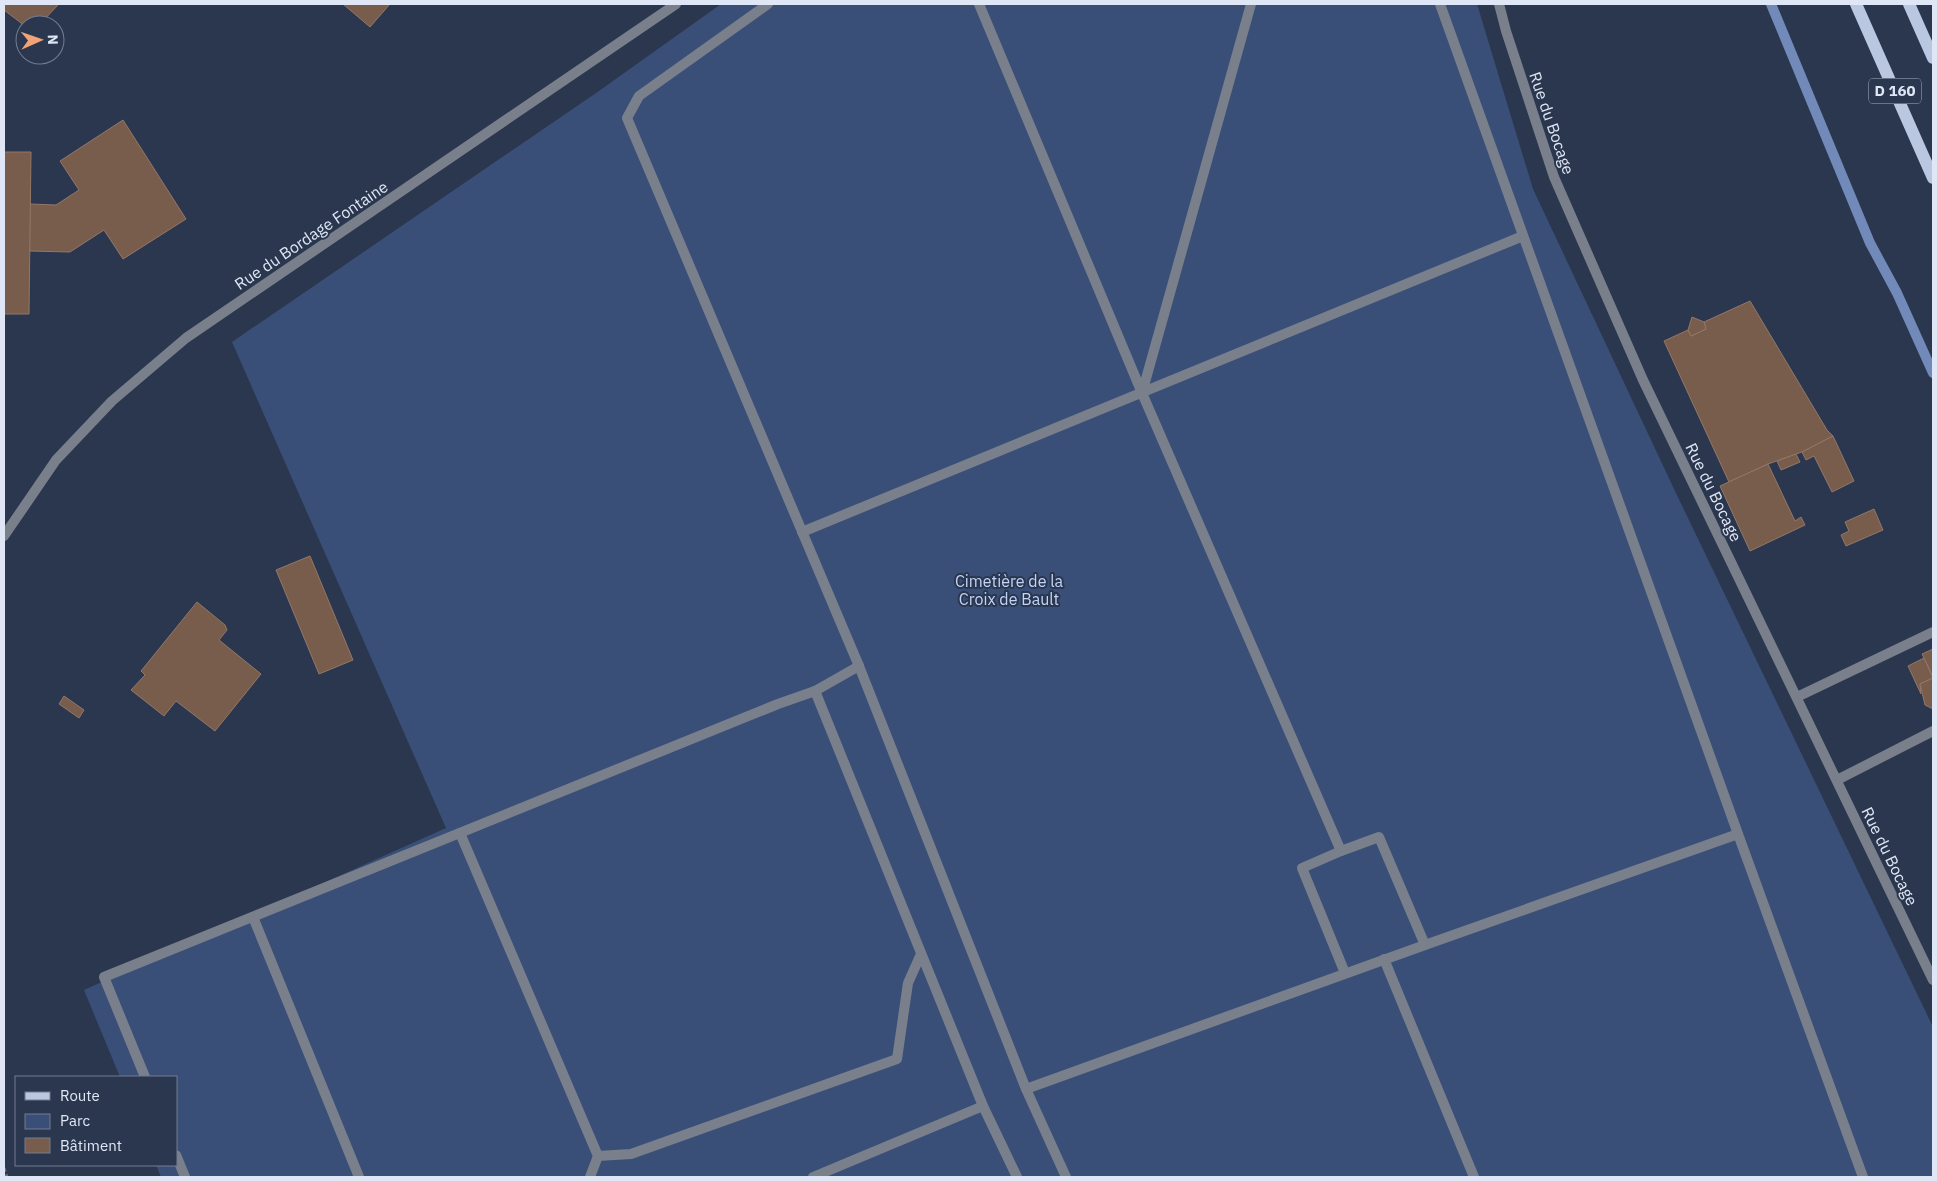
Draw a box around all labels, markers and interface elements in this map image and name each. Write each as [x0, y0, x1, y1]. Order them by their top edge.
north arrow [15, 15, 65, 65]
text: N [44, 34, 62, 45]
street label: Rue du Bocage [1525, 69, 1579, 177]
road number: D 160 [1869, 78, 1921, 104]
street label: Rue du Bordage Fontaine [231, 176, 392, 294]
street label: Rue du Bocage [1682, 439, 1747, 545]
park label: Cimetière de la Croix de Bault [955, 571, 1064, 609]
street label: Rue du Bocage [1858, 803, 1923, 909]
legend [15, 1076, 178, 1166]
text: Route [60, 1086, 100, 1105]
text: Parc [60, 1111, 90, 1130]
text: Bâtiment [60, 1136, 122, 1155]

